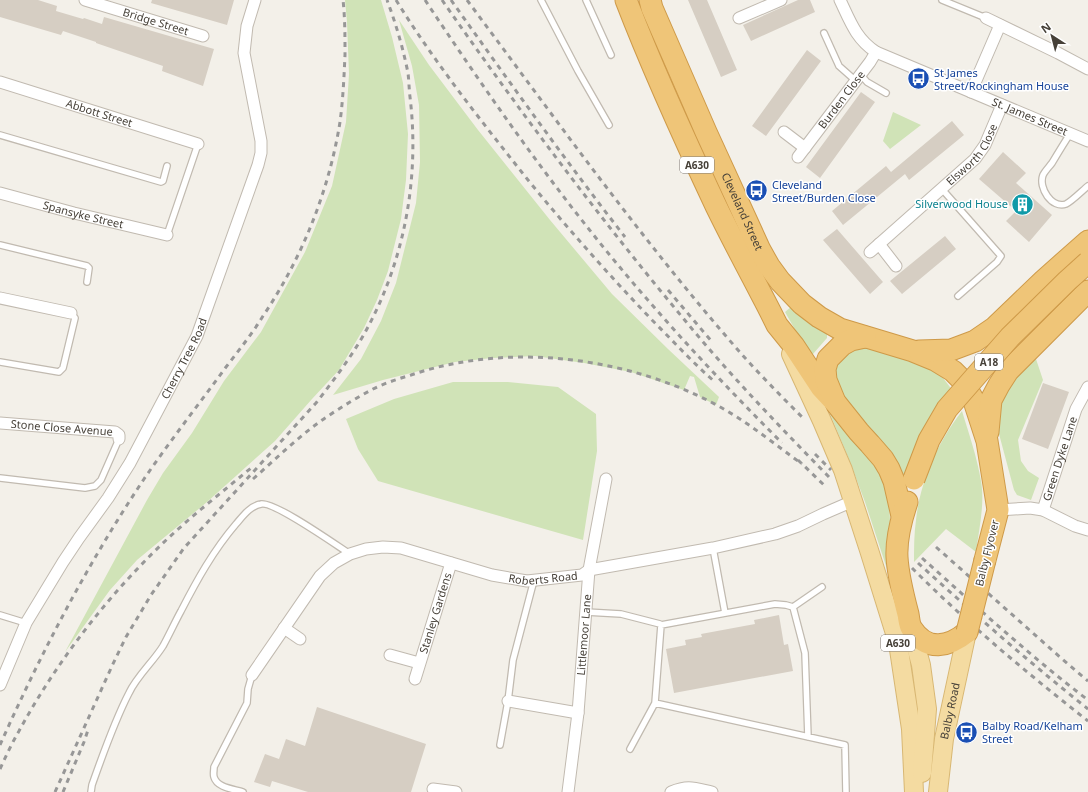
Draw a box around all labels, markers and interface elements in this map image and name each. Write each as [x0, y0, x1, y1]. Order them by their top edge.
street label: Bridge Street [121, 4, 191, 38]
north arrow [1032, 16, 1072, 56]
text: N [1038, 19, 1054, 36]
place label: St James Street/Rockingham House [934, 65, 1069, 93]
bus stop icon: St James Street/Rockingham House [905, 66, 931, 92]
street label: Burden Close [814, 67, 868, 131]
street label: St. James Street [990, 94, 1070, 139]
street label: Abbott Street [64, 95, 135, 130]
street label: Elsworth Close [943, 121, 1000, 188]
road number: A630 [680, 157, 714, 173]
street label: Cleveland Street [719, 170, 767, 253]
place label: Cleveland Street/Burden Close [772, 177, 876, 205]
bus stop icon: Cleveland Street/Burden Close [744, 178, 770, 204]
building icon: Silverwood House [1010, 191, 1036, 217]
place label: Silverwood House [915, 196, 1008, 211]
street label: Spansyke Street [41, 197, 125, 231]
street label: Cherry Tree Road [157, 316, 210, 402]
road number: A18 [975, 354, 1003, 370]
street label: Green Dyke Lane [1038, 414, 1080, 503]
street label: Stone Close Avenue [10, 416, 113, 439]
street label: Balby Flyover [971, 518, 1002, 588]
street label: Roberts Road [507, 568, 578, 588]
street label: Stanley Gardens [415, 571, 455, 655]
street label: Littlemoor Lane [573, 594, 594, 676]
road number: A630 [881, 635, 915, 651]
street label: Balby Road [936, 681, 963, 741]
place label: Balby Road/Kelham Street [982, 718, 1083, 746]
bus stop icon: Balby Road/Kelham Street [953, 719, 979, 745]

